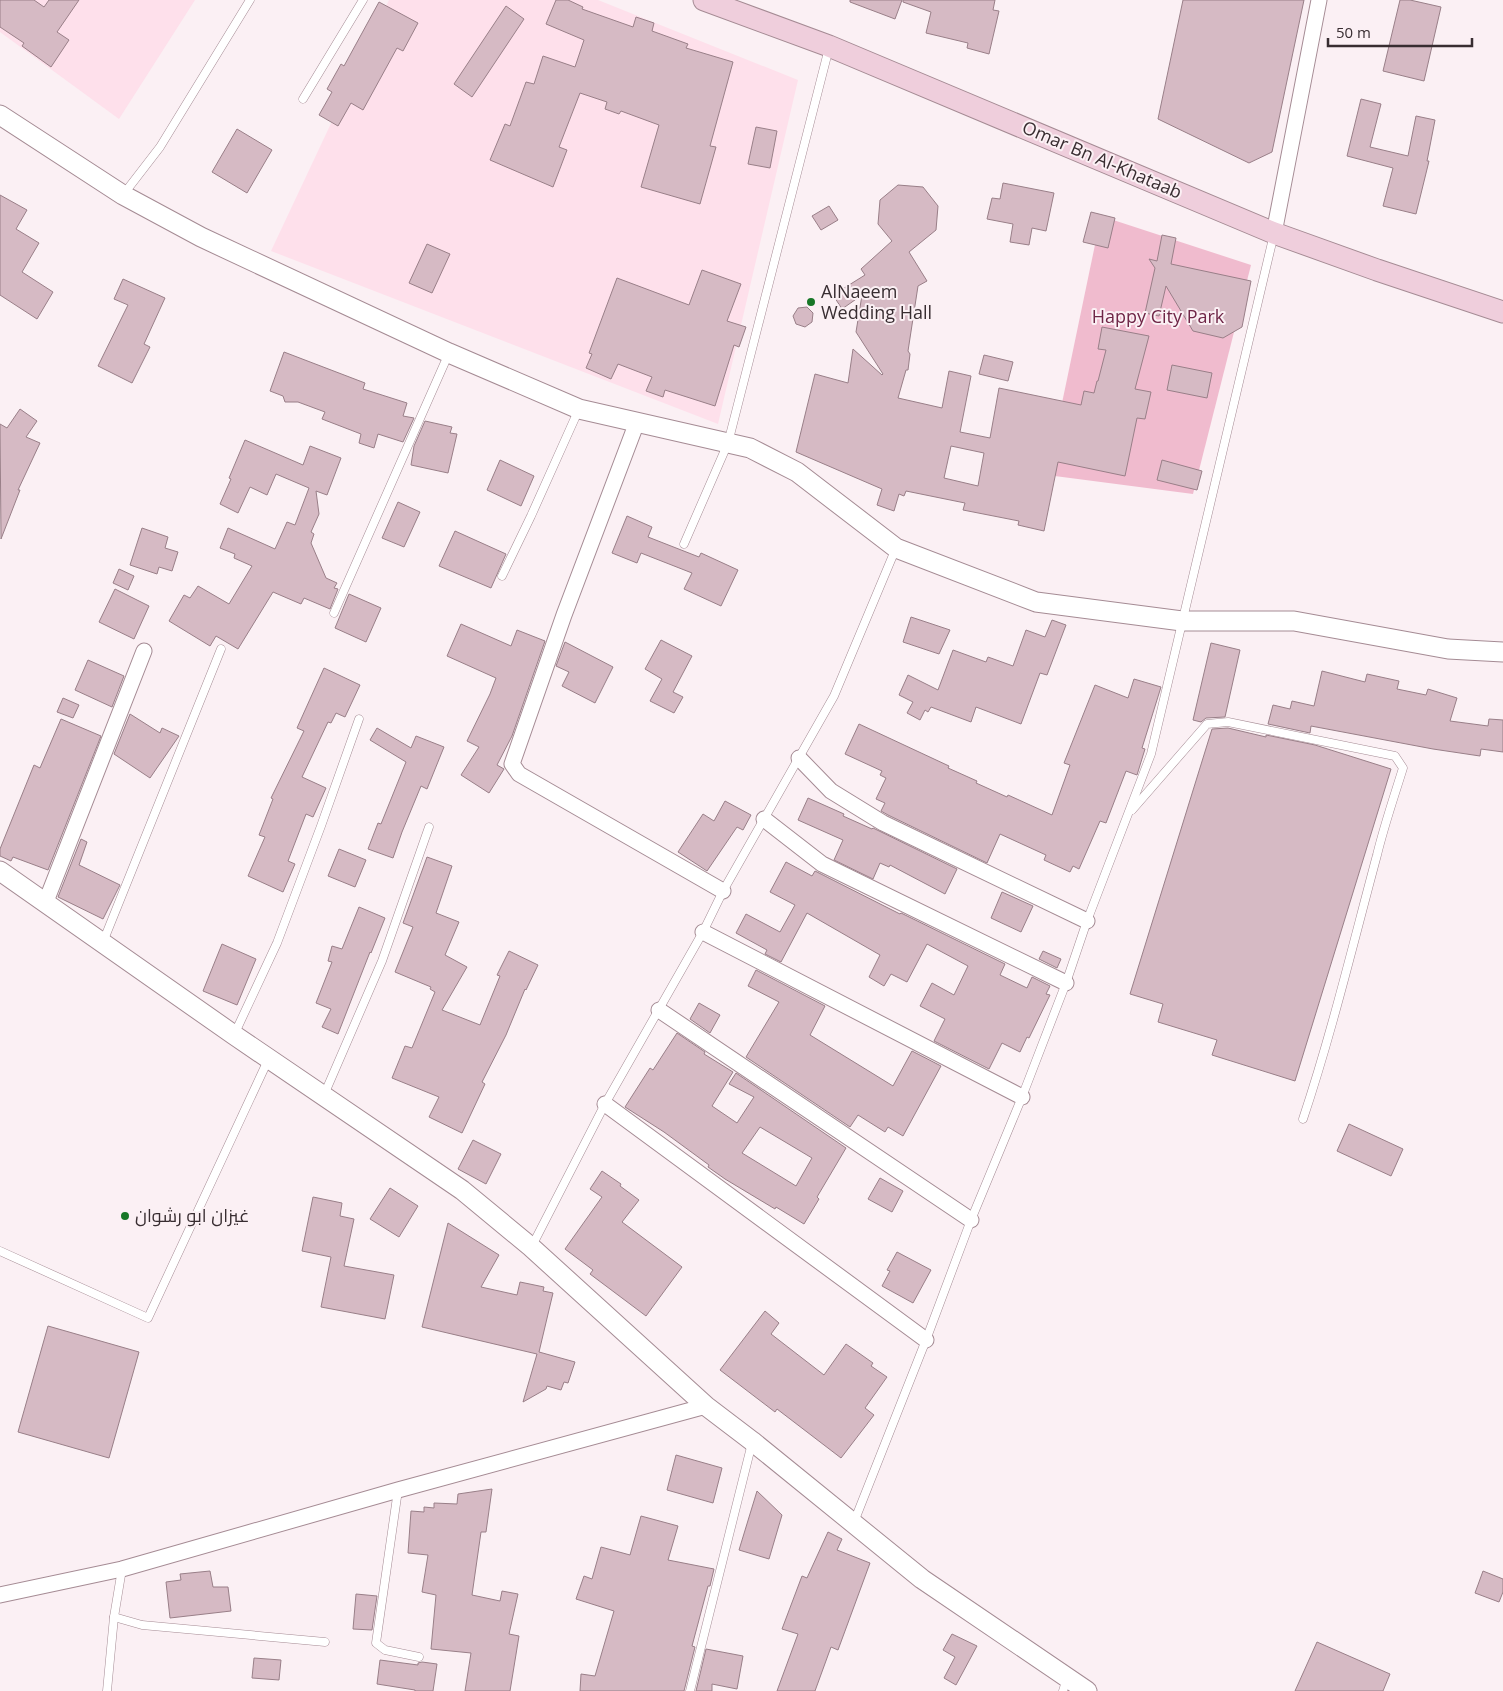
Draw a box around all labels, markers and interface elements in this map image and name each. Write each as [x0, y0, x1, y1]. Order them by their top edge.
scale bar [1328, 15, 1472, 47]
text: 50 m [1336, 22, 1371, 42]
street label: Omar Bn Al-Khataab [1019, 115, 1186, 204]
place label: AlNaeem Wedding Hall [821, 279, 932, 324]
marker: AlNaeem Wedding Hall [805, 296, 817, 308]
park label: Happy City Park [1092, 304, 1225, 328]
place label: غيزان ابو رشوان [135, 1203, 249, 1227]
marker: غيزان ابو رشوان [119, 1210, 131, 1222]

